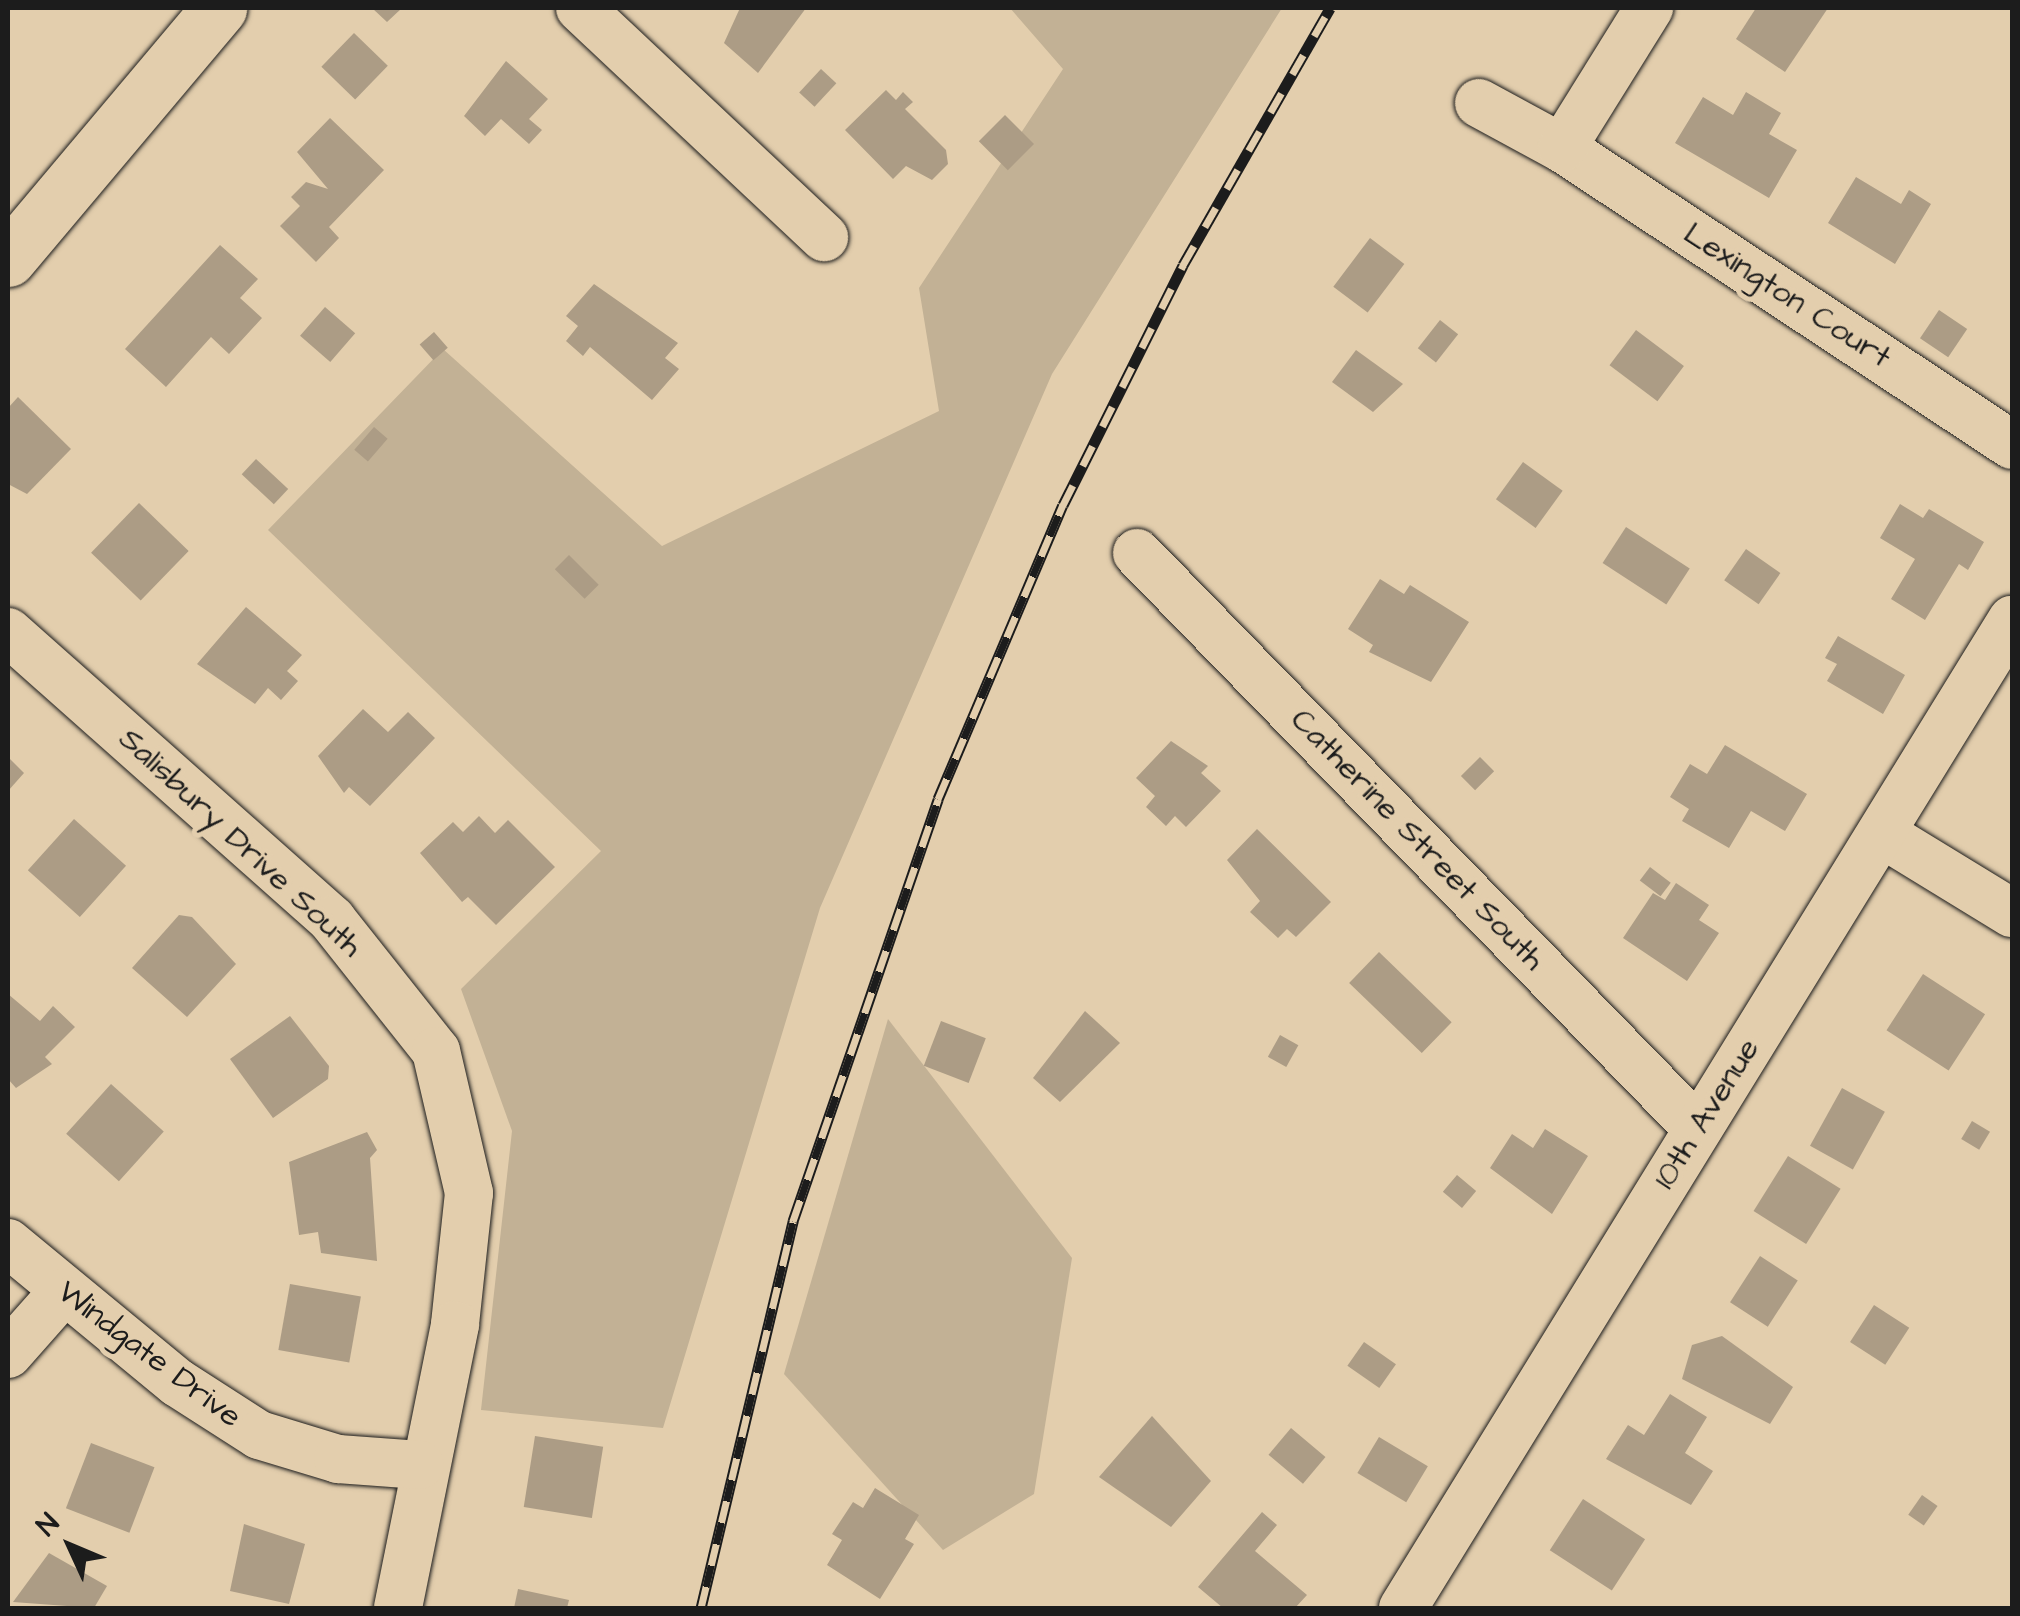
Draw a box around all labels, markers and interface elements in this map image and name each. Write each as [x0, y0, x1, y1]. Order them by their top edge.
street label: Lexington Court [1676, 215, 1898, 377]
street label: Catherine Street South [1282, 701, 1552, 979]
street label: Salisbury Drive South [110, 720, 370, 966]
street label: 10th Avenue [1646, 1032, 1768, 1196]
street label: Windgate Drive [49, 1273, 249, 1437]
north arrow [20, 1496, 120, 1596]
text: N [28, 1505, 68, 1545]

